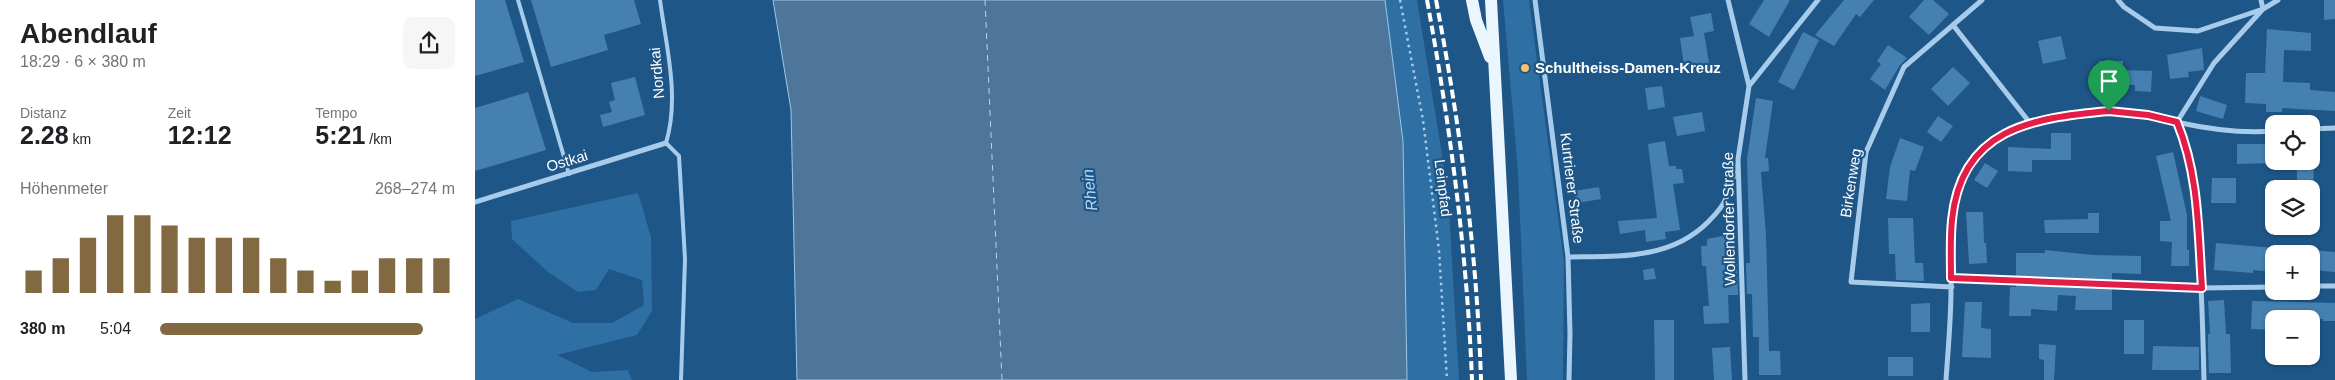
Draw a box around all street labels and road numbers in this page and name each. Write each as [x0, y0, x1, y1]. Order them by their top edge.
street label: Nordkai [646, 47, 667, 100]
street label: Kurtrierer Straße [1557, 131, 1588, 244]
street label: Ostkai [544, 146, 590, 175]
street label: Birkenweg [1837, 147, 1864, 219]
street label: Wollendorfer Straße [1719, 152, 1738, 286]
street label: Leinpfad [1432, 158, 1455, 218]

